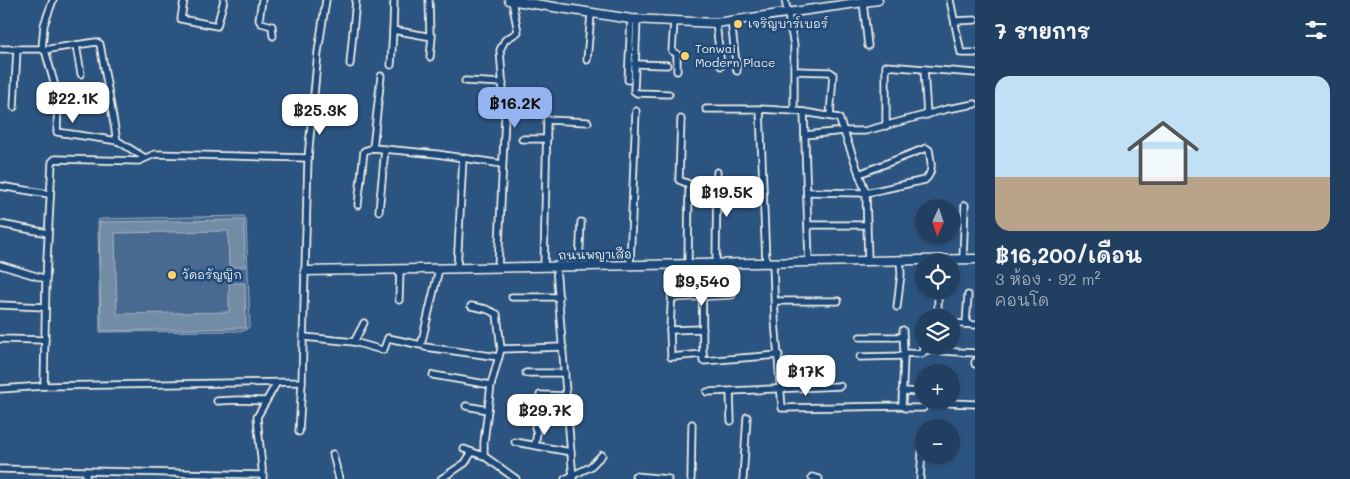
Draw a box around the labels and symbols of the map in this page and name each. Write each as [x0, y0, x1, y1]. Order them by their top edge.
place label: เจริญบาร์เบอร์ [748, 15, 828, 31]
marker: เจริญบาร์เบอร์ [732, 18, 744, 30]
place label: Tonwai Modern Place [695, 40, 776, 70]
marker: Tonwai Modern Place [679, 50, 691, 62]
pin: ฿22.1K [32, 82, 114, 124]
pin: ฿16.2K [474, 86, 556, 129]
pin: ฿25.3K [279, 94, 361, 136]
pin: ฿19.5K [686, 176, 768, 218]
north arrow [915, 199, 960, 244]
street label: ถนนพญาเสือ [558, 245, 632, 263]
pin: ฿9,540 [661, 264, 743, 307]
place label: วัดอรัญญิก [182, 266, 242, 282]
marker: วัดอรัญญิก [166, 269, 178, 281]
pin: ฿17K [776, 354, 836, 397]
pin: ฿29.7K [504, 394, 586, 436]

